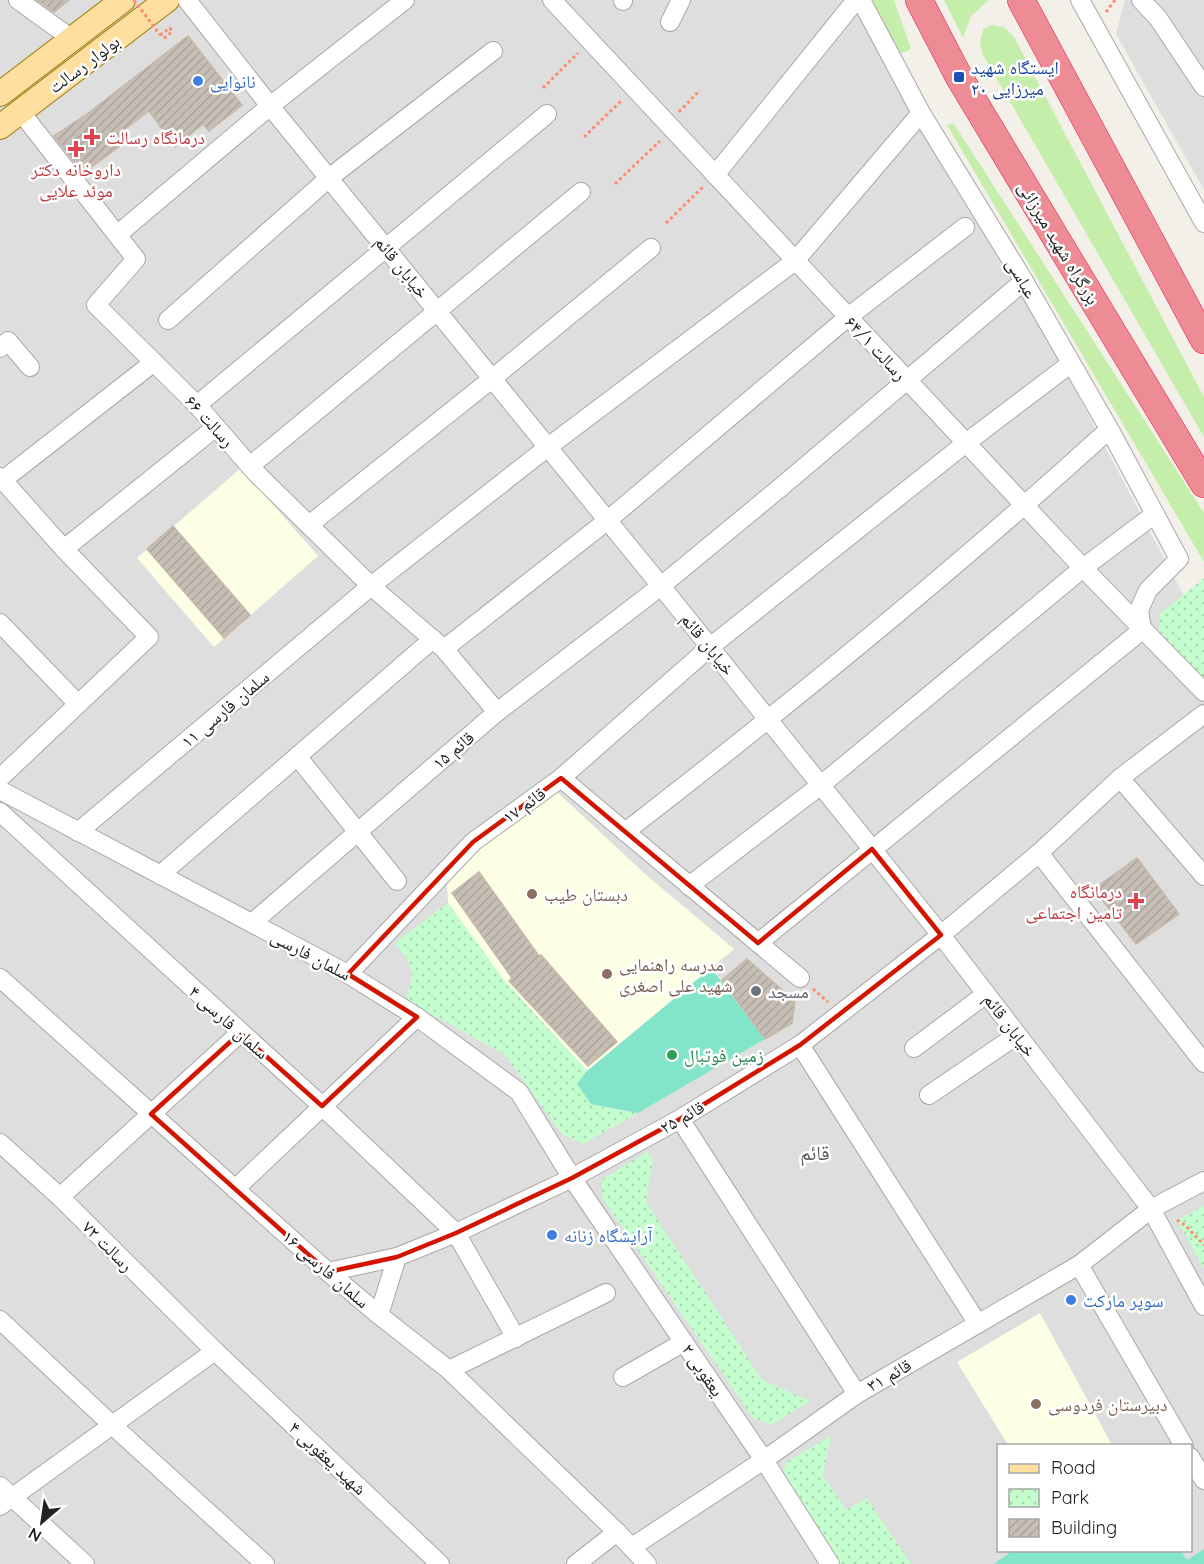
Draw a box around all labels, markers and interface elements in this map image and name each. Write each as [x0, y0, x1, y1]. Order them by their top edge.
street label: بولوار رسالت [44, 30, 124, 98]
place label: ایستگاه شهید میرزایی ۲۰ [971, 56, 1059, 100]
place label: نانوایی [210, 70, 256, 93]
marker: ایستگاه شهید میرزایی ۲۰ [952, 70, 966, 84]
marker: نانوایی [191, 74, 205, 88]
place label: درمانگاه رسالت [106, 126, 205, 149]
marker: درمانگاه رسالت [83, 128, 101, 146]
marker: داروخانه دکتر موئد علایی [69, 142, 83, 156]
place label: داروخانه دکتر موئد علایی [30, 158, 121, 202]
street label: بزرگراه شهید میرزائی [1013, 177, 1105, 309]
street label: خیابان قائم [369, 231, 434, 304]
street label: عباسی [1001, 254, 1043, 302]
street label: رسالت ۶۴/۱ [840, 311, 912, 385]
street label: رسالت ۶۶ [180, 390, 240, 452]
street label: خیابان قائم [675, 608, 740, 681]
street label: سلمان فارسی ۱۱ [176, 665, 274, 753]
street label: قائم ۱۵ [427, 726, 479, 775]
street label: قائم ۱۷ [498, 782, 551, 829]
place label: درمانگاه تامین اجتماعی [1025, 880, 1122, 924]
place label: دبستان طیب [544, 883, 628, 906]
marker: دبستان طیب [525, 887, 539, 901]
marker: درمانگاه تامین اجتماعی [1127, 892, 1145, 910]
street label: سلمان فارسی [267, 924, 355, 986]
place label: مدرسه راهنمایی شهید علی اصغری [619, 953, 733, 997]
marker: مدرسه راهنمایی شهید علی اصغری [600, 967, 614, 981]
street label: سلمان فارسی ۴ [184, 980, 274, 1064]
place label: مسجد [768, 980, 809, 1003]
marker: مسجد [749, 984, 763, 998]
street label: خیابان قائم [978, 989, 1041, 1062]
place label: زمین فوتبال [684, 1044, 764, 1067]
marker: زمین فوتبال [665, 1048, 679, 1062]
street label: قائم ۲۵ [656, 1095, 709, 1140]
district label: قائم [800, 1140, 830, 1167]
street label: رسالت ۷۲ [78, 1216, 138, 1276]
place label: آرایشگاه زنانه [564, 1224, 653, 1247]
street label: سلمان فارسی ۱۶ [278, 1225, 374, 1313]
marker: آرایشگاه زنانه [545, 1228, 559, 1242]
place label: سوپر مارکت [1083, 1289, 1164, 1312]
marker: سوپر مارکت [1064, 1293, 1078, 1307]
street label: یعقوبی ۲ [677, 1339, 729, 1401]
street label: قائم ۳۱ [863, 1353, 916, 1398]
place label: دبیرستان فردوسی [1048, 1393, 1167, 1416]
marker: دبیرستان فردوسی [1029, 1397, 1043, 1411]
street label: شهید یعقوبی ۴ [284, 1416, 372, 1500]
legend [997, 1444, 1192, 1552]
text: Road [1051, 1456, 1096, 1479]
text: Park [1051, 1486, 1089, 1509]
north arrow [12, 1492, 72, 1552]
text: Building [1051, 1516, 1117, 1539]
text: N [25, 1524, 45, 1547]

